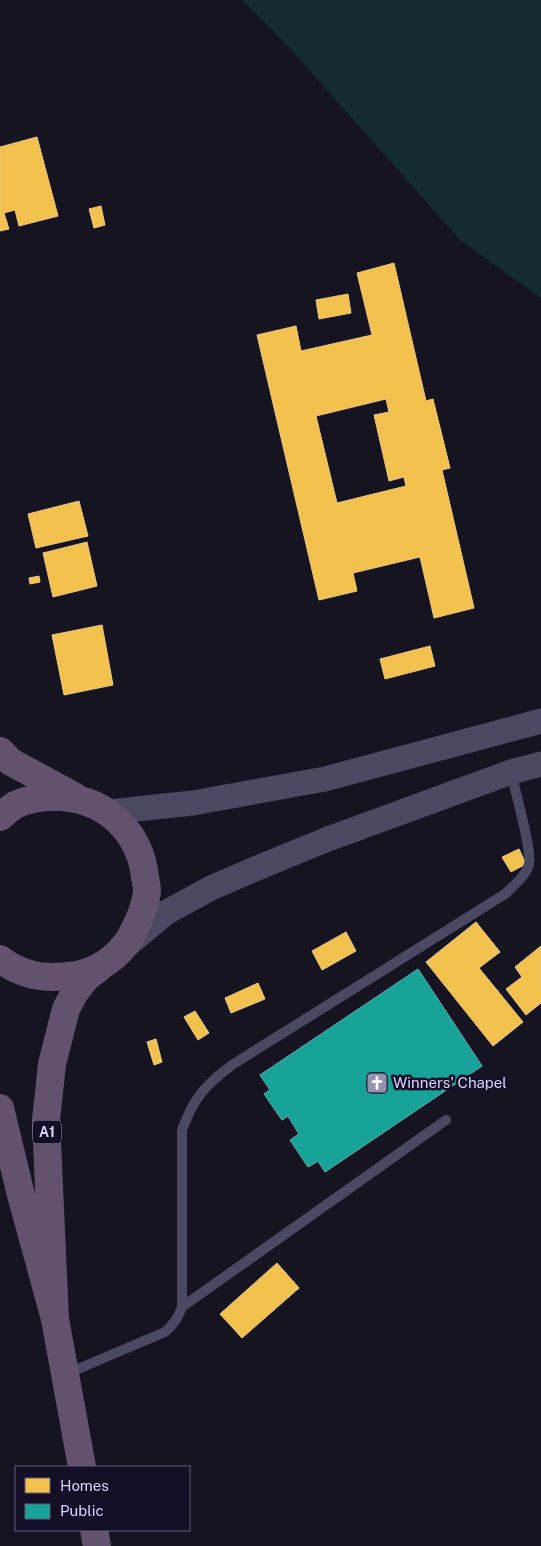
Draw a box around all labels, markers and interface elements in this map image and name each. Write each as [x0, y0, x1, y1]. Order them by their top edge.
church icon: Winners' Chapel [365, 1071, 389, 1095]
place label: Winners' Chapel [393, 1074, 507, 1091]
road number: A1 [33, 1120, 61, 1144]
legend [15, 1466, 190, 1531]
text: Homes [60, 1477, 109, 1494]
text: Public [60, 1502, 104, 1519]

